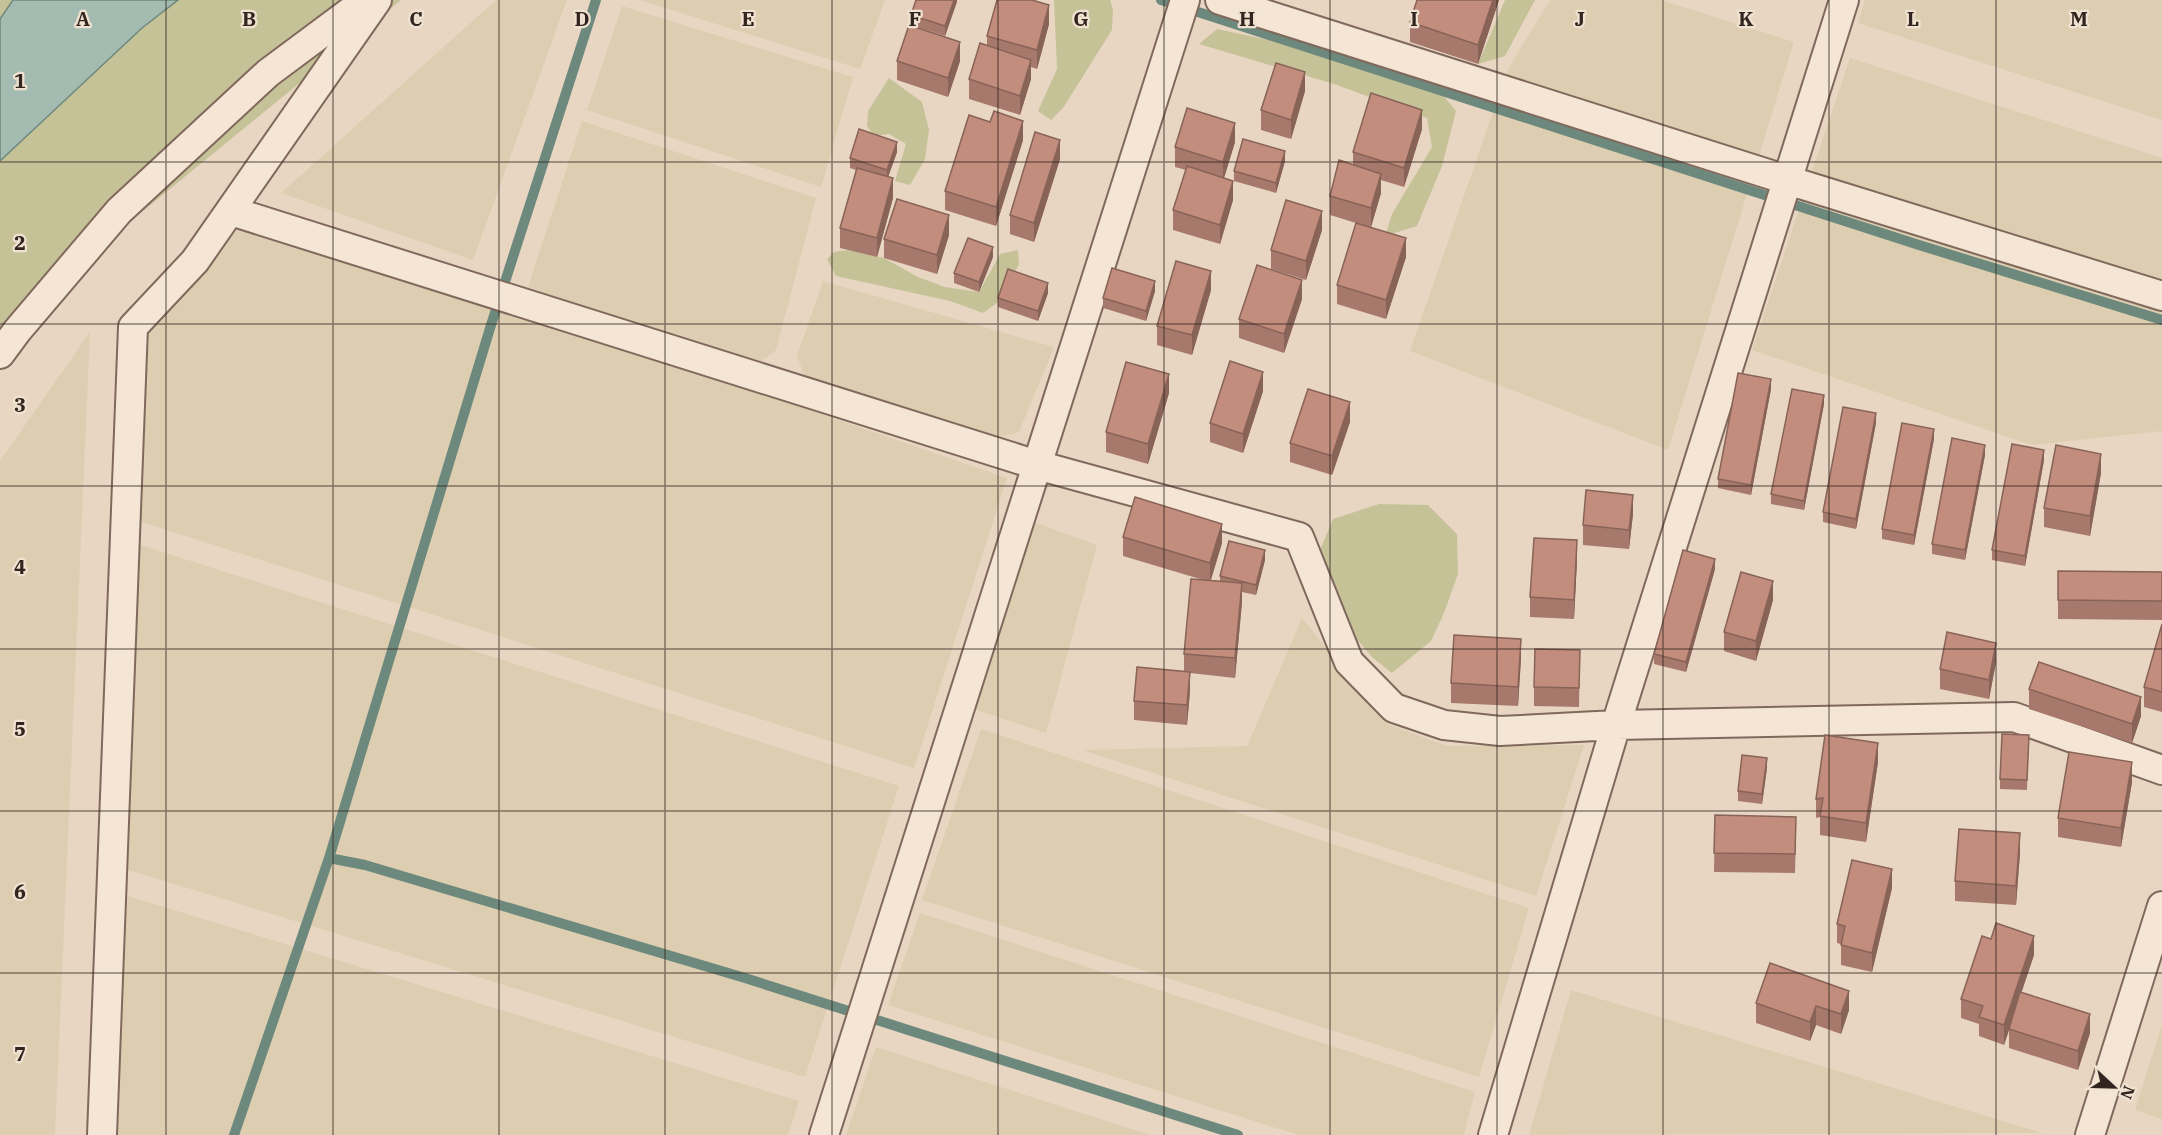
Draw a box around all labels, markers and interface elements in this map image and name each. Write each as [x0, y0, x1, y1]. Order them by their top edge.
text: A [76, 5, 90, 32]
text: B [242, 5, 256, 32]
text: C [409, 5, 423, 32]
text: D [574, 5, 590, 32]
text: E [741, 5, 755, 32]
text: F [909, 5, 921, 32]
text: G [1073, 5, 1089, 32]
text: H [1239, 5, 1255, 32]
text: I [1410, 5, 1418, 32]
text: J [1575, 5, 1585, 32]
text: K [1738, 5, 1754, 32]
text: L [1907, 5, 1919, 32]
text: M [2070, 5, 2088, 32]
text: 1 [14, 67, 26, 94]
text: 2 [14, 229, 26, 256]
text: 3 [14, 391, 26, 418]
text: 4 [14, 553, 26, 580]
text: 5 [14, 715, 26, 742]
text: 6 [14, 878, 26, 905]
text: 7 [14, 1040, 26, 1067]
north arrow [2084, 1057, 2144, 1117]
text: N [2116, 1083, 2140, 1102]

